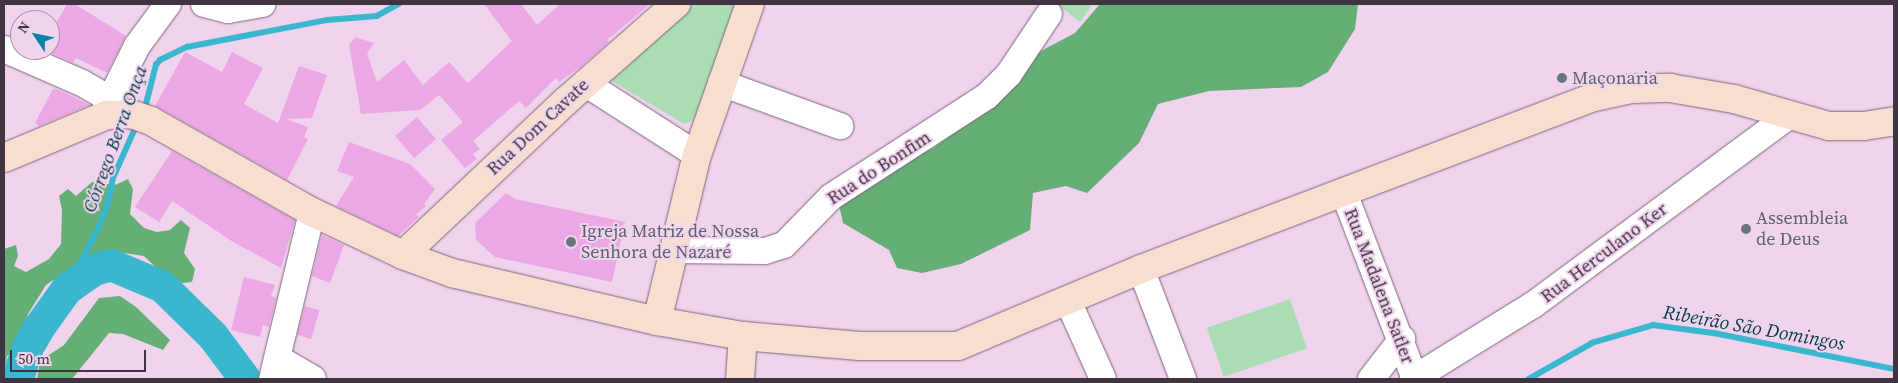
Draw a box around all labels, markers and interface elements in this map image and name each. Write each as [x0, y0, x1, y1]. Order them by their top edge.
north arrow [10, 10, 60, 60]
text: N [12, 17, 35, 37]
water label: Córrego Berra Onça [78, 63, 152, 215]
place label: Maçonaria [1572, 67, 1658, 89]
marker: Maçonaria [1556, 72, 1568, 84]
street label: Rua Dom Cavate [483, 74, 593, 180]
street label: Rua do Bonfim [823, 127, 935, 209]
street label: Rua Herculano Ker [1536, 198, 1672, 308]
street label: Rua Madalena Satler [1339, 205, 1419, 367]
place label: Assembleia de Deus [1756, 208, 1848, 250]
place label: Igreja Matriz de Nossa Senhora de Nazaré [581, 221, 759, 264]
marker: Assembleia de Deus [1740, 223, 1752, 235]
marker: Igreja Matriz de Nossa Senhora de Nazaré [565, 236, 577, 248]
water label: Ribeirão São Domingos [1661, 301, 1847, 355]
scale bar [12, 340, 149, 372]
text: 50 m [18, 348, 50, 369]

